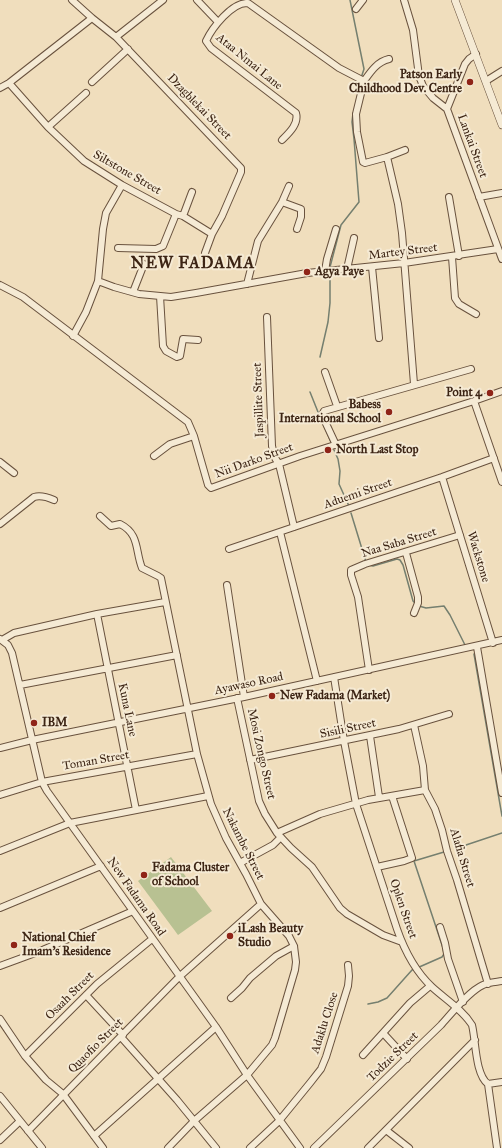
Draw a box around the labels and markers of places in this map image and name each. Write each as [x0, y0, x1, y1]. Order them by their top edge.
place label: Patson Early Childhood Dev. Centre [349, 68, 462, 96]
marker: Patson Early Childhood Dev. Centre [465, 77, 475, 87]
place label: Agya Paye [315, 265, 364, 279]
marker: Agya Paye [302, 267, 312, 277]
place label: Point 4 [446, 386, 482, 400]
marker: Point 4 [485, 388, 495, 398]
place label: Babess International School [279, 398, 381, 426]
marker: Babess International School [384, 407, 394, 417]
place label: North Last Stop [336, 443, 419, 457]
marker: North Last Stop [323, 445, 333, 455]
place label: New Fadama (Market) [280, 689, 390, 703]
marker: New Fadama (Market) [267, 691, 277, 701]
place label: IBM [42, 716, 67, 730]
marker: IBM [29, 718, 39, 728]
place label: Fadama Cluster of School [152, 861, 229, 889]
marker: Fadama Cluster of School [139, 870, 149, 880]
place label: iLash Beauty Studio [238, 922, 303, 950]
place label: National Chief Imam's Residence [22, 931, 111, 959]
marker: iLash Beauty Studio [225, 931, 235, 941]
marker: National Chief Imam's Residence [9, 940, 19, 950]

